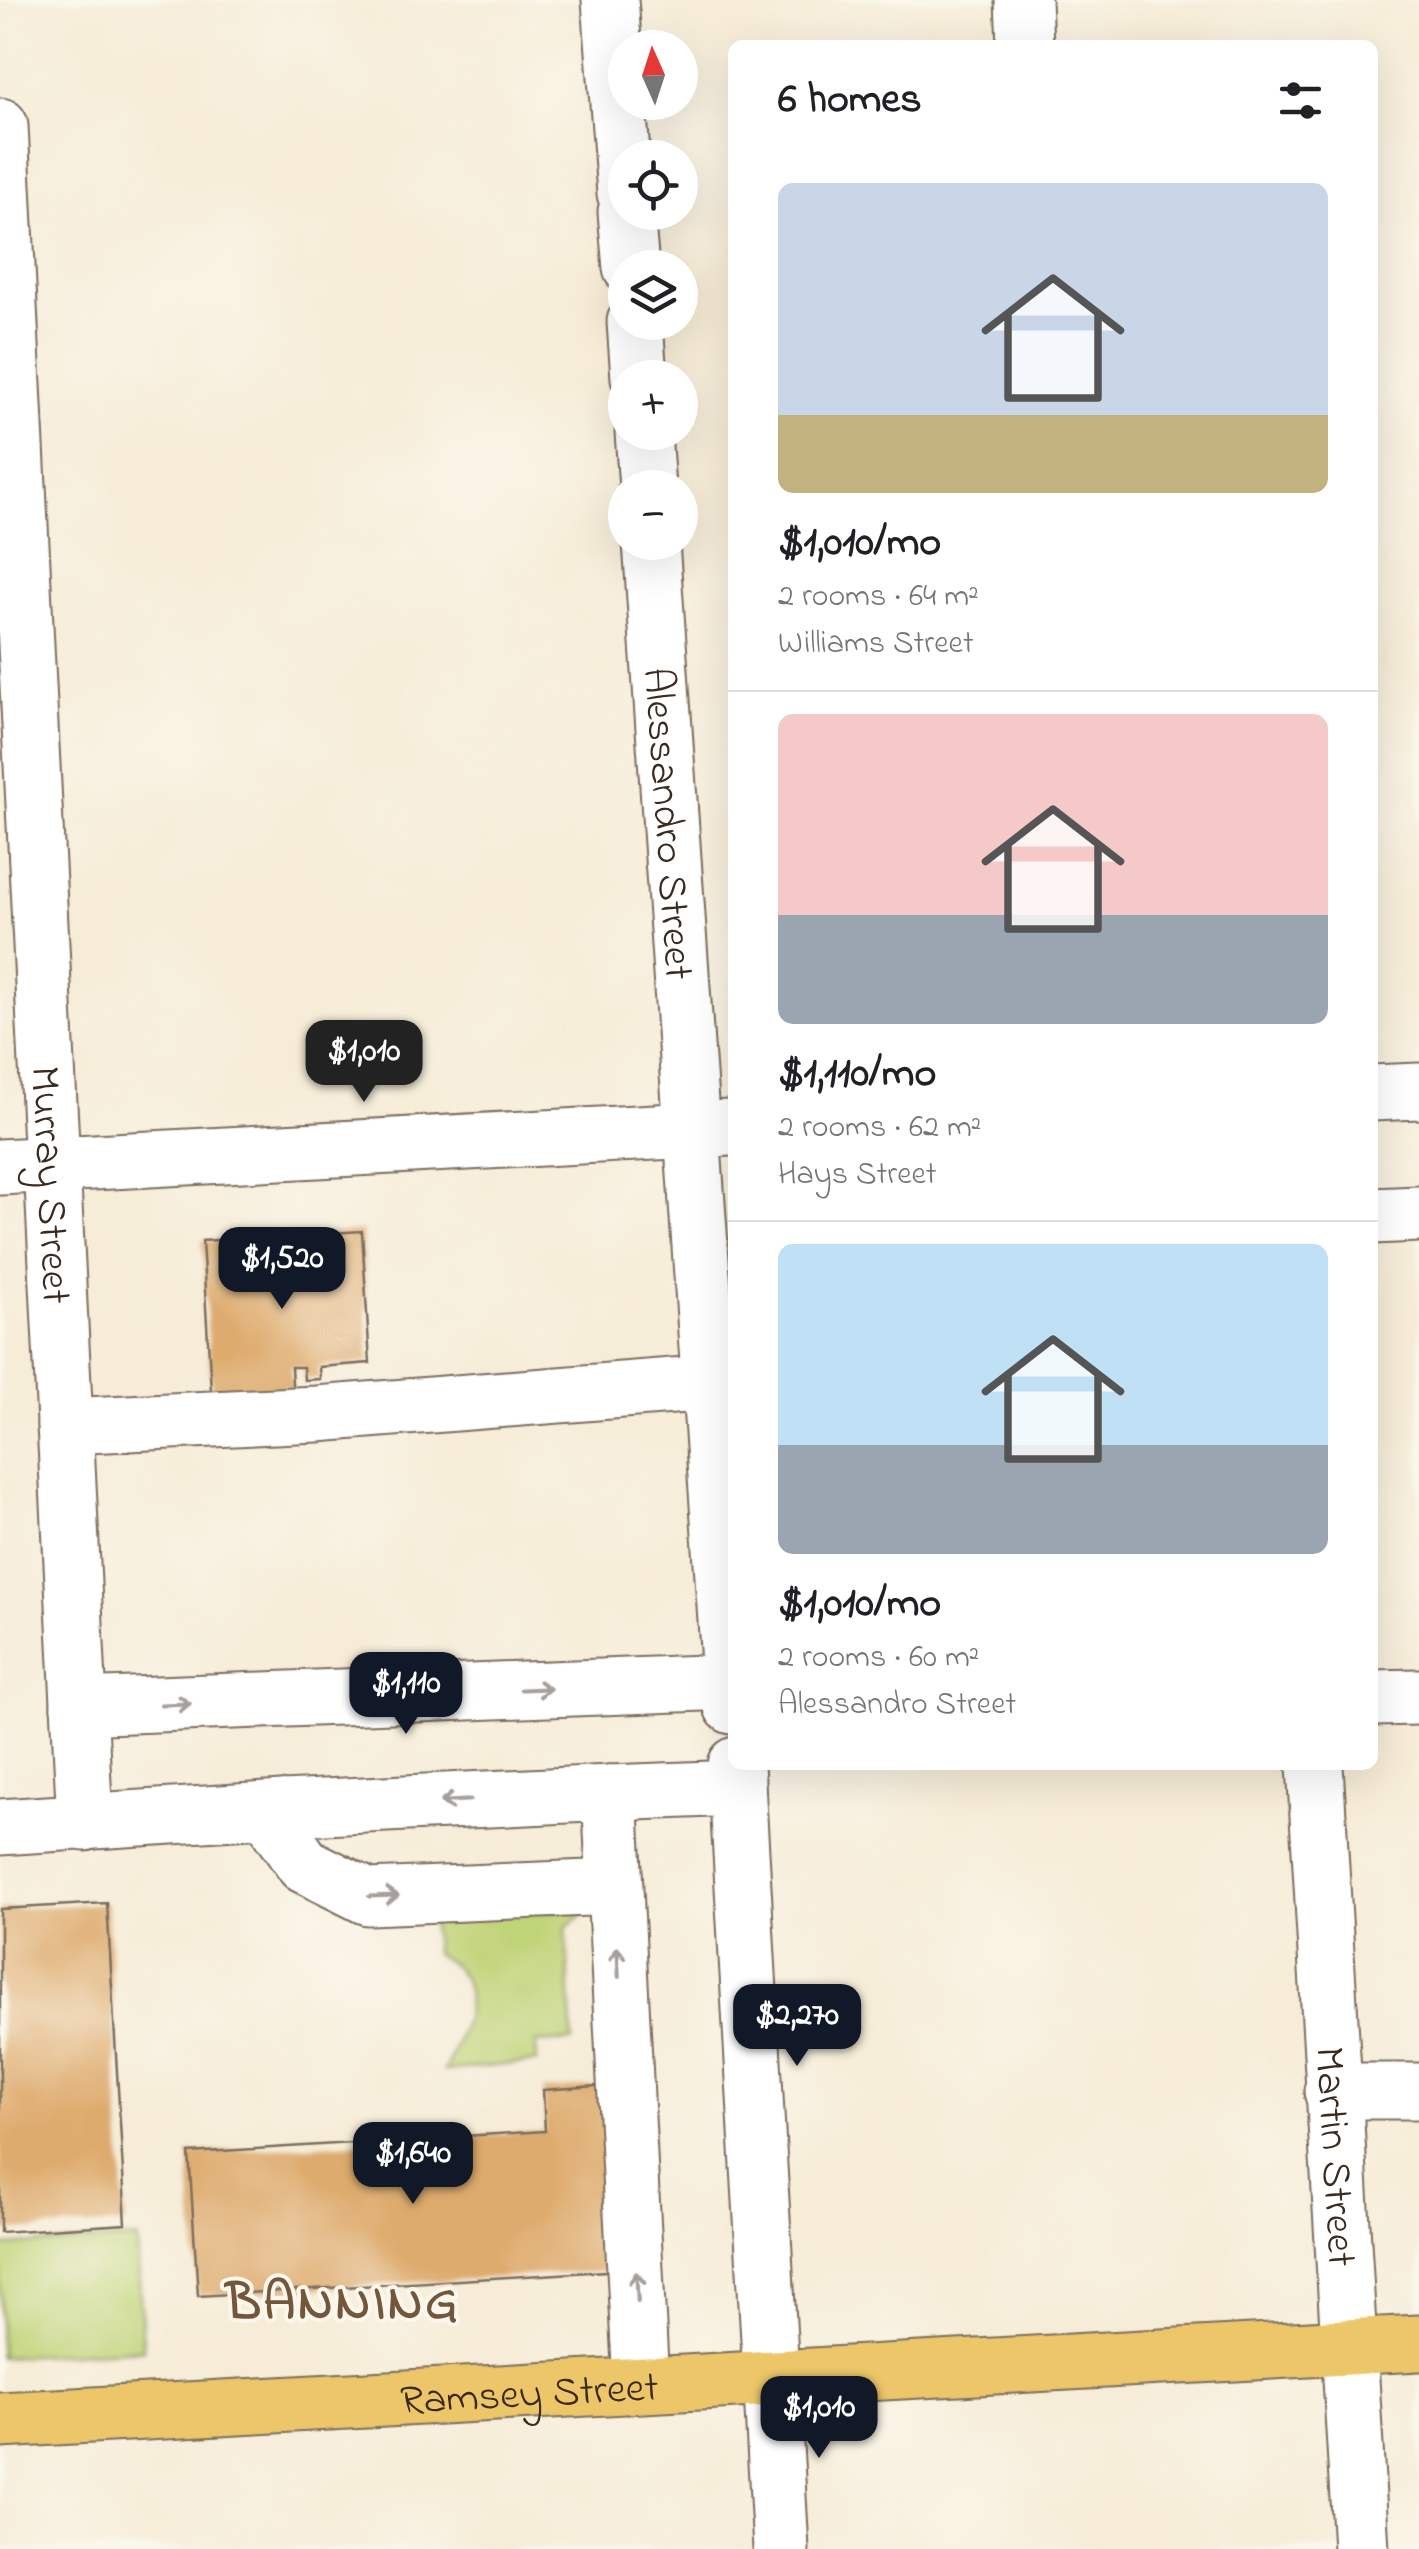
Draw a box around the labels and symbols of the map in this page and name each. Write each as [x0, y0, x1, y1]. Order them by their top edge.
north arrow [608, 30, 698, 120]
street label: Alessandro Street [625, 665, 707, 982]
pin: $1,010 [283, 1020, 445, 1105]
street label: Murray Street [12, 1065, 85, 1305]
pin: $1,520 [201, 1227, 363, 1312]
pin: $1,110 [325, 1652, 487, 1737]
one-way arrow [520, 1680, 552, 1699]
one-way arrow [160, 1694, 192, 1713]
one-way arrow [439, 1792, 471, 1811]
one-way arrow [368, 1887, 400, 1906]
one-way arrow [608, 1947, 627, 1979]
pin: $2,270 [716, 1984, 878, 2069]
street label: Martin Street [1297, 2045, 1370, 2268]
pin: $1,640 [332, 2122, 494, 2207]
district label: BANNING [224, 2268, 460, 2343]
one-way arrow [627, 2271, 646, 2303]
street label: Ramsey Street [399, 2358, 660, 2433]
pin: $1,010 [738, 2376, 900, 2461]

